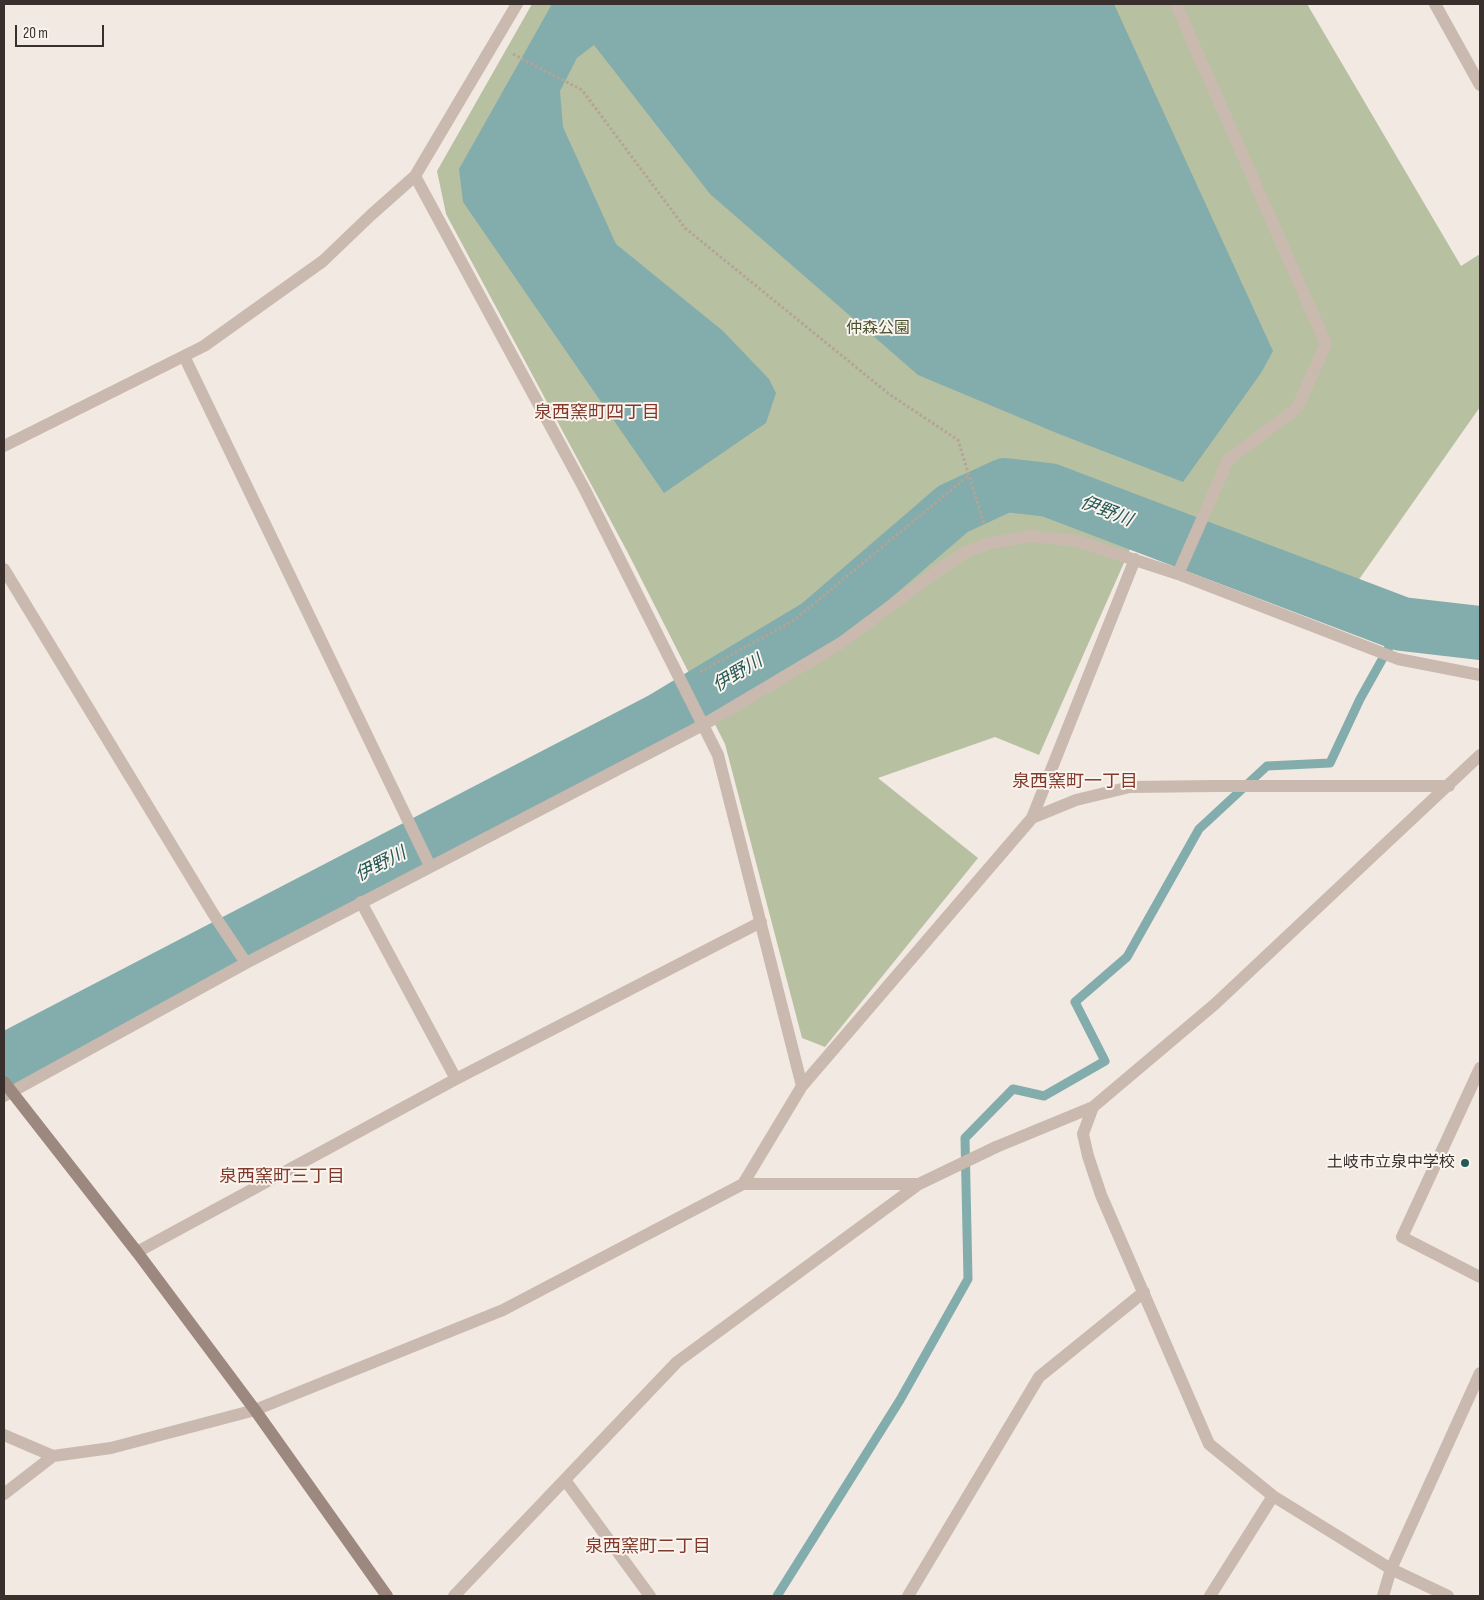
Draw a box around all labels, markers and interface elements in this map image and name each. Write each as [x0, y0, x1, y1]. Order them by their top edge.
scale bar [18, 15, 106, 47]
text: 20 m [23, 24, 48, 43]
park label: 仲森公園 [846, 319, 910, 339]
district label: 泉西窯町四丁目 [534, 402, 660, 424]
water label: 伊野川 [1077, 492, 1135, 532]
water label: 伊野川 [709, 651, 767, 697]
district label: 泉西窯町一丁目 [1012, 771, 1138, 793]
water label: 伊野川 [352, 843, 410, 887]
place label: 土岐市立泉中学校 [1327, 1153, 1455, 1173]
marker: 土岐市立泉中学校 [1459, 1157, 1471, 1169]
district label: 泉西窯町三丁目 [219, 1166, 345, 1188]
district label: 泉西窯町二丁目 [585, 1536, 711, 1558]

